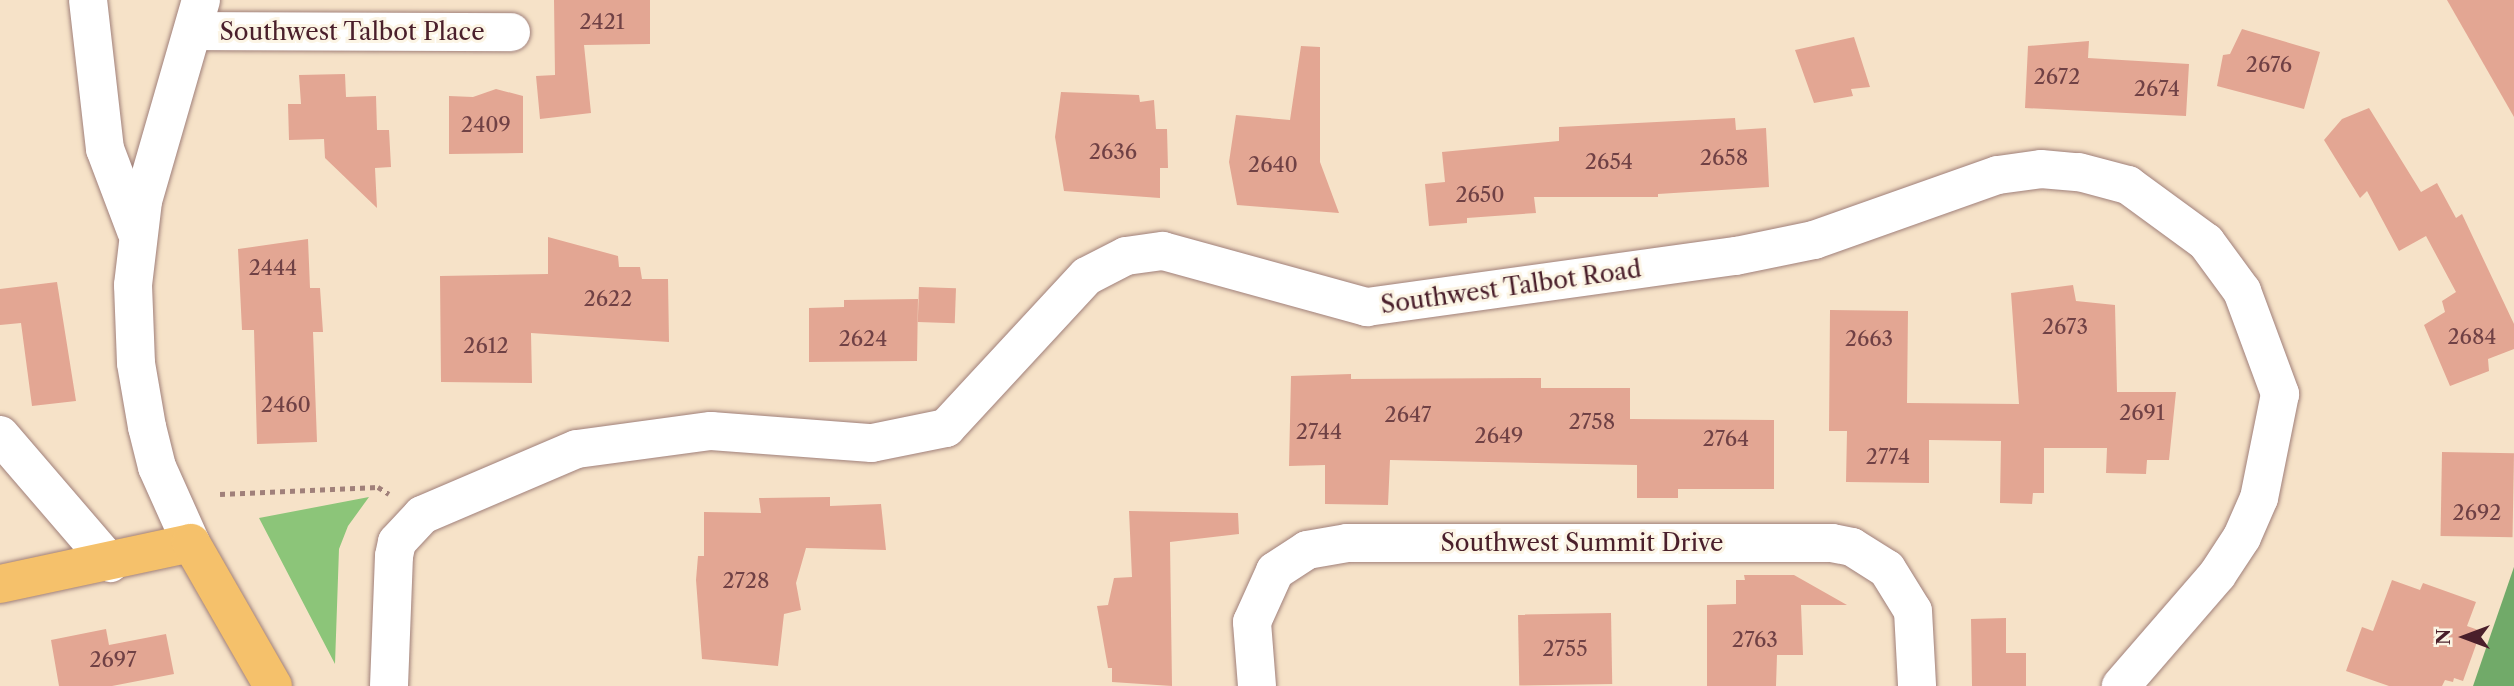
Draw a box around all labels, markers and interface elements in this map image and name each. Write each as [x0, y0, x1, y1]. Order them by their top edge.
house number: 2421 [579, 9, 625, 35]
street label: Southwest Talbot Place [219, 18, 485, 46]
house number: 2676 [2246, 52, 2292, 78]
house number: 2672 [2034, 64, 2080, 90]
house number: 2674 [2134, 76, 2180, 102]
house number: 2409 [461, 112, 511, 138]
house number: 2636 [1089, 139, 1137, 165]
house number: 2658 [1700, 145, 1748, 171]
house number: 2654 [1585, 149, 1633, 175]
house number: 2640 [1248, 152, 1298, 178]
house number: 2650 [1455, 182, 1505, 208]
street label: Southwest Talbot Road [1379, 254, 1643, 320]
house number: 2444 [249, 255, 297, 281]
house number: 2622 [584, 286, 632, 312]
house number: 2673 [2042, 314, 2088, 340]
house number: 2684 [2448, 324, 2496, 350]
house number: 2624 [839, 326, 887, 352]
house number: 2663 [1845, 326, 1893, 352]
house number: 2612 [463, 333, 509, 359]
house number: 2460 [261, 392, 311, 418]
house number: 2691 [2119, 400, 2165, 426]
house number: 2647 [1385, 402, 1431, 428]
house number: 2758 [1569, 409, 1615, 435]
house number: 2744 [1296, 419, 1342, 445]
house number: 2649 [1475, 423, 1523, 449]
house number: 2764 [1703, 426, 1749, 452]
house number: 2774 [1866, 444, 1910, 470]
house number: 2692 [2453, 500, 2501, 526]
street label: Southwest Summit Drive [1440, 529, 1724, 557]
house number: 2728 [723, 568, 769, 594]
north arrow [2430, 602, 2500, 672]
house number: 2763 [1732, 627, 1778, 653]
text: N [2432, 629, 2455, 645]
house number: 2755 [1542, 636, 1588, 662]
house number: 2697 [89, 647, 137, 673]

